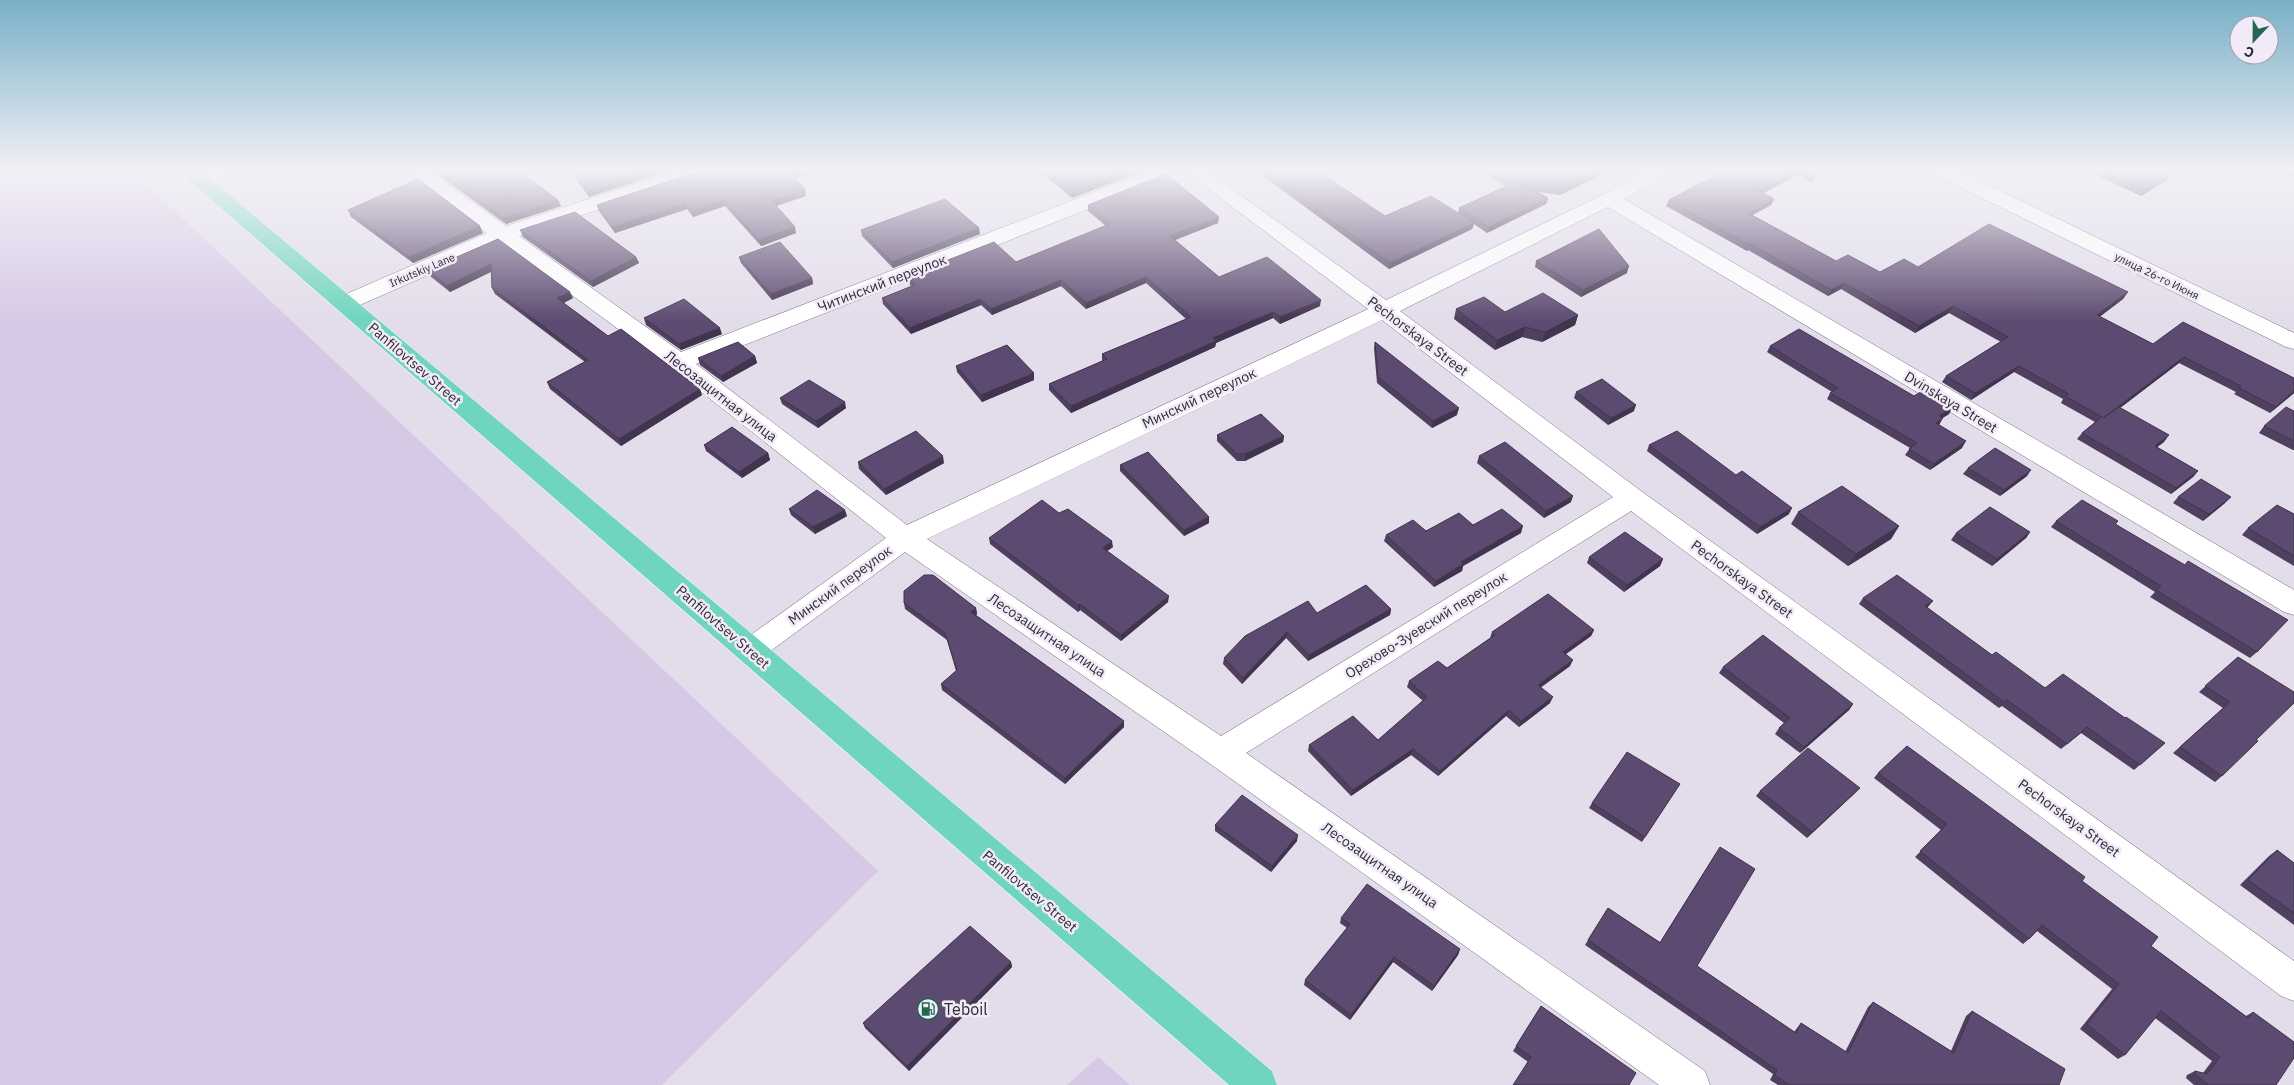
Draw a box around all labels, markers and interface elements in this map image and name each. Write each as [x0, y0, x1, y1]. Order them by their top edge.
north arrow [2229, 15, 2279, 65]
text: С [2242, 42, 2257, 62]
street label: улица 26-го Июня [2112, 249, 2202, 303]
street label: Irkutskiy Lane [387, 250, 457, 290]
street label: Читинский переулок [815, 250, 949, 316]
street label: Pechorskaya Street [1364, 292, 1472, 380]
street label: Panfilovtsev Street [365, 318, 466, 410]
street label: Лесозащитная улица [661, 346, 781, 446]
street label: Минский переулок [1139, 364, 1259, 432]
street label: Dvinskaya Street [1901, 367, 2001, 437]
street label: Pechorskaya Street [1688, 536, 1796, 622]
street label: Минский переулок [785, 541, 896, 629]
street label: Орехово-Зуевский переулок [1342, 567, 1511, 682]
street label: Panfilovtsev Street [673, 581, 774, 673]
street label: Лесозащитная улица [985, 589, 1110, 681]
street label: Pechorskaya Street [2015, 775, 2123, 861]
street label: Лесозащитная улица [1318, 818, 1442, 912]
street label: Panfilovtsev Street [979, 846, 1081, 936]
fuel station icon: Teboil [916, 997, 940, 1021]
place label: Teboil [944, 999, 988, 1019]

